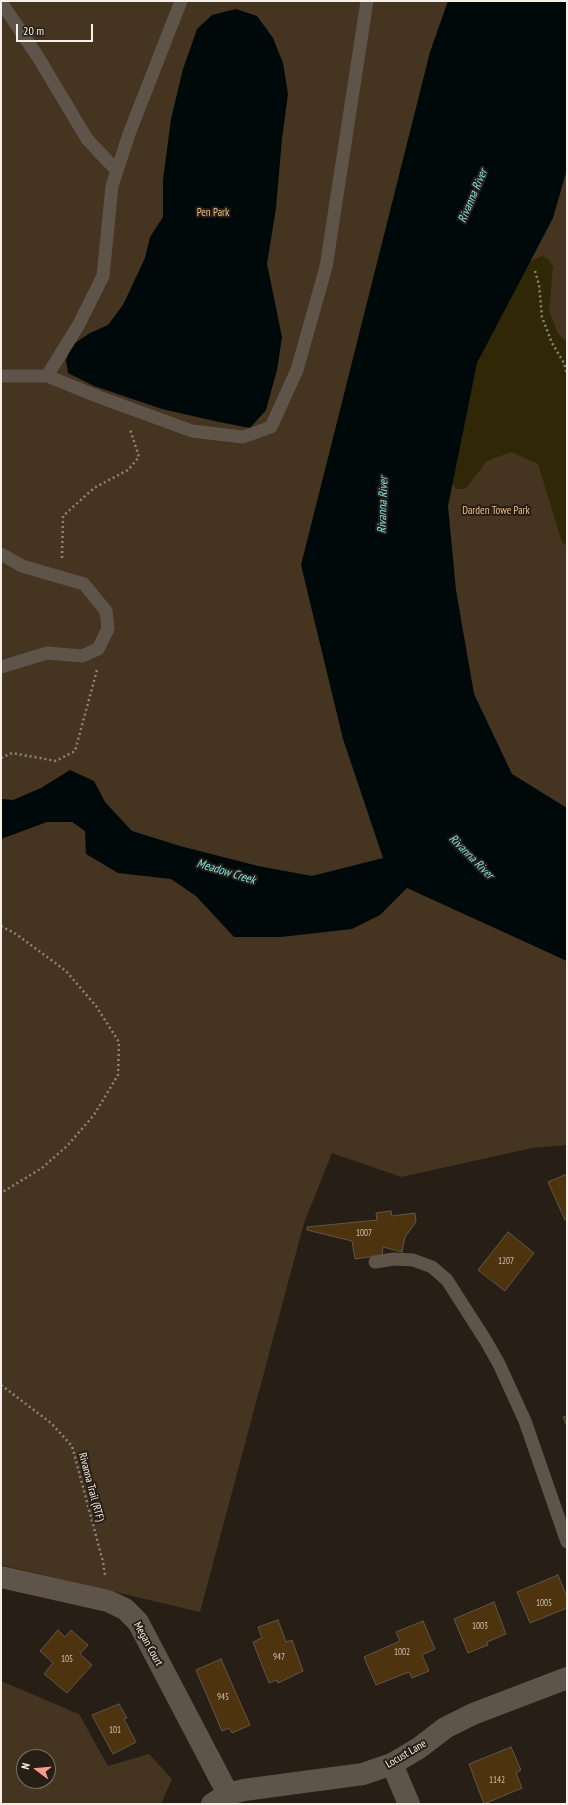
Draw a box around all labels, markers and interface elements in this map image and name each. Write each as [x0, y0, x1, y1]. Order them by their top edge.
scale bar [18, 16, 95, 42]
text: 20 m [23, 23, 44, 38]
water label: Rivanna River [455, 167, 491, 225]
park label: Pen Park [197, 206, 229, 220]
water label: Rivanna River [375, 476, 391, 534]
park label: Darden Towe Park [462, 504, 530, 518]
water label: Rivanna River [446, 832, 496, 882]
water label: Meadow Creek [195, 856, 257, 888]
house number: 1007 [356, 1228, 372, 1238]
house number: 1207 [498, 1256, 514, 1266]
street label: Rivanna Trail (RTF) [75, 1451, 107, 1523]
house number: 1005 [536, 1598, 552, 1608]
street label: Megan Court [131, 1620, 165, 1668]
house number: 1003 [472, 1621, 488, 1631]
house number: 1002 [394, 1647, 410, 1657]
house number: 947 [273, 1652, 285, 1662]
house number: 105 [61, 1654, 73, 1664]
house number: 945 [217, 1692, 229, 1702]
house number: 101 [109, 1725, 121, 1735]
street label: Locust Lane [383, 1737, 429, 1771]
north arrow [16, 1749, 56, 1789]
text: N [18, 1761, 33, 1771]
house number: 1142 [489, 1775, 505, 1785]

